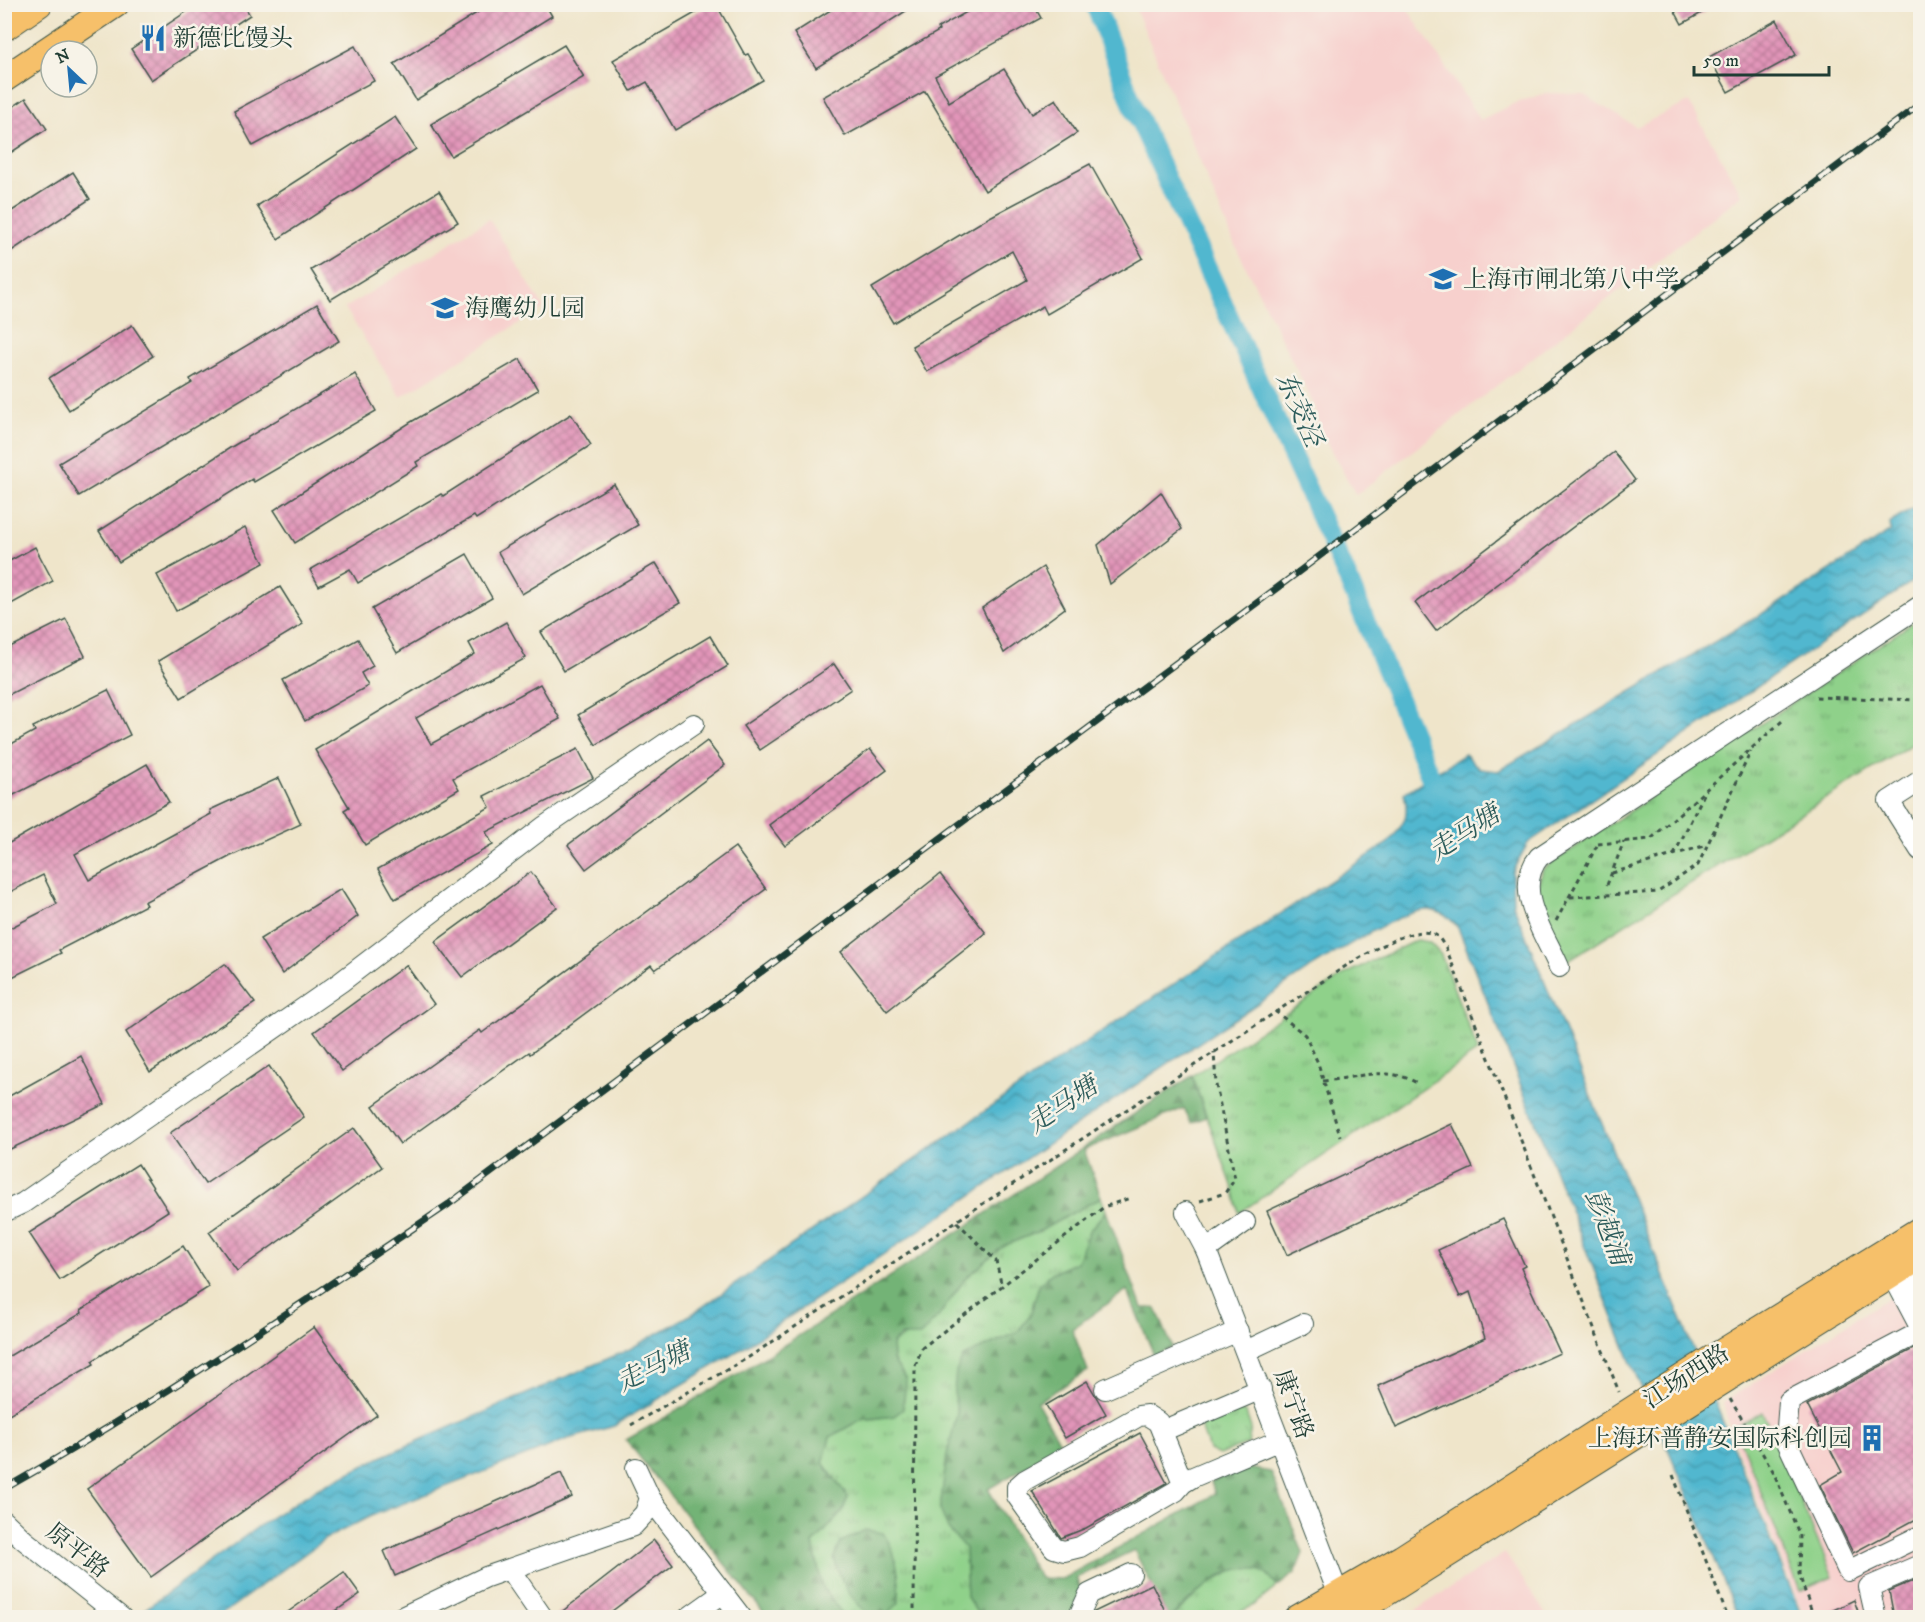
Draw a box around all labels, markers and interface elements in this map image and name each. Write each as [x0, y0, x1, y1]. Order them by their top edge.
restaurant icon: 新德比馒头 [138, 23, 168, 53]
place label: 新德比馒头 [173, 24, 293, 54]
north arrow [39, 39, 99, 99]
scale bar [1694, 39, 1829, 77]
text: N [53, 45, 73, 68]
text: 50 m [1703, 50, 1739, 72]
school or university icon: 上海市闸北第八中学 [1428, 264, 1458, 294]
place label: 上海市闸北第八中学 [1463, 265, 1679, 295]
school or university icon: 海鹰幼儿园 [430, 293, 460, 323]
place label: 海鹰幼儿园 [465, 294, 585, 324]
water label: 东茭泾 [1268, 367, 1330, 454]
water label: 走马塘 [1423, 796, 1510, 868]
water label: 走马塘 [1021, 1068, 1108, 1141]
water label: 彭越浦 [1577, 1185, 1637, 1274]
water label: 走马塘 [611, 1333, 699, 1400]
street label: 江场西路 [1638, 1338, 1735, 1416]
street label: 康宁路 [1267, 1365, 1319, 1443]
building icon: 上海环普静安国际科创园 [1857, 1423, 1887, 1453]
place label: 上海环普静安国际科创园 [1588, 1424, 1852, 1454]
street label: 原平路 [40, 1517, 115, 1585]

